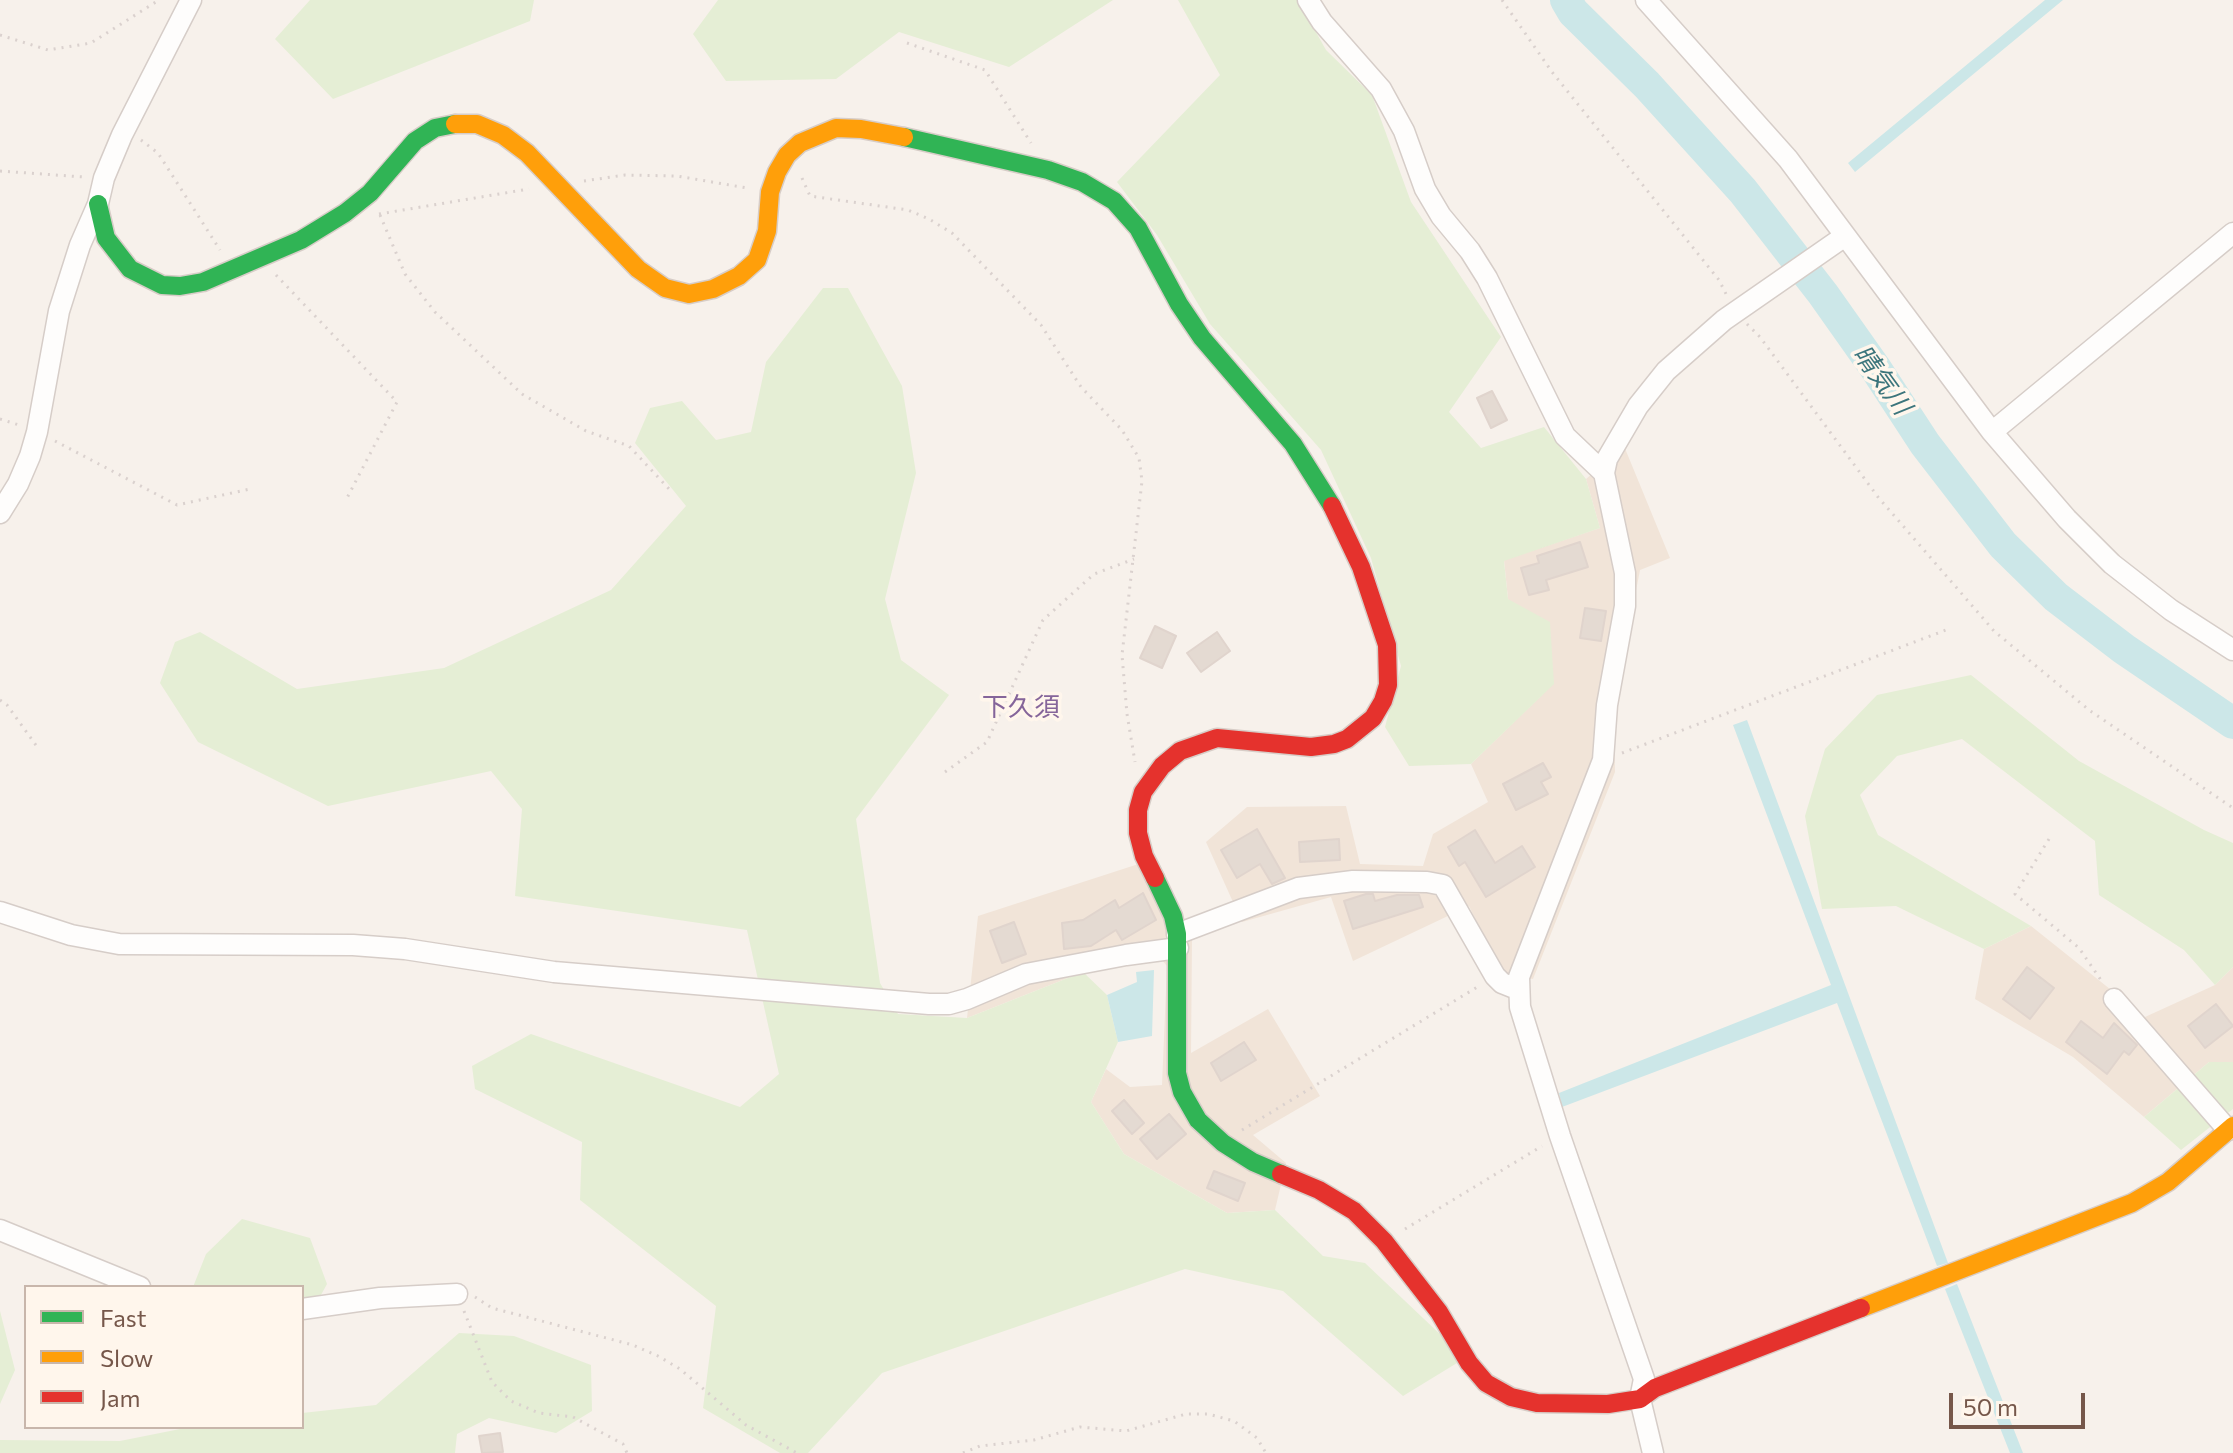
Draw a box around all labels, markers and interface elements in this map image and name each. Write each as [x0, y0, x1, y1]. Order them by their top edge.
water label: 晴気川 [1846, 339, 1918, 421]
district label: 下久須 [982, 691, 1060, 723]
legend [24, 1285, 304, 1429]
text: Fast [100, 1303, 147, 1332]
text: Slow [100, 1343, 153, 1372]
scale bar [1953, 1377, 2089, 1427]
text: Jam [100, 1383, 140, 1412]
text: 50 m [1963, 1392, 2018, 1421]

